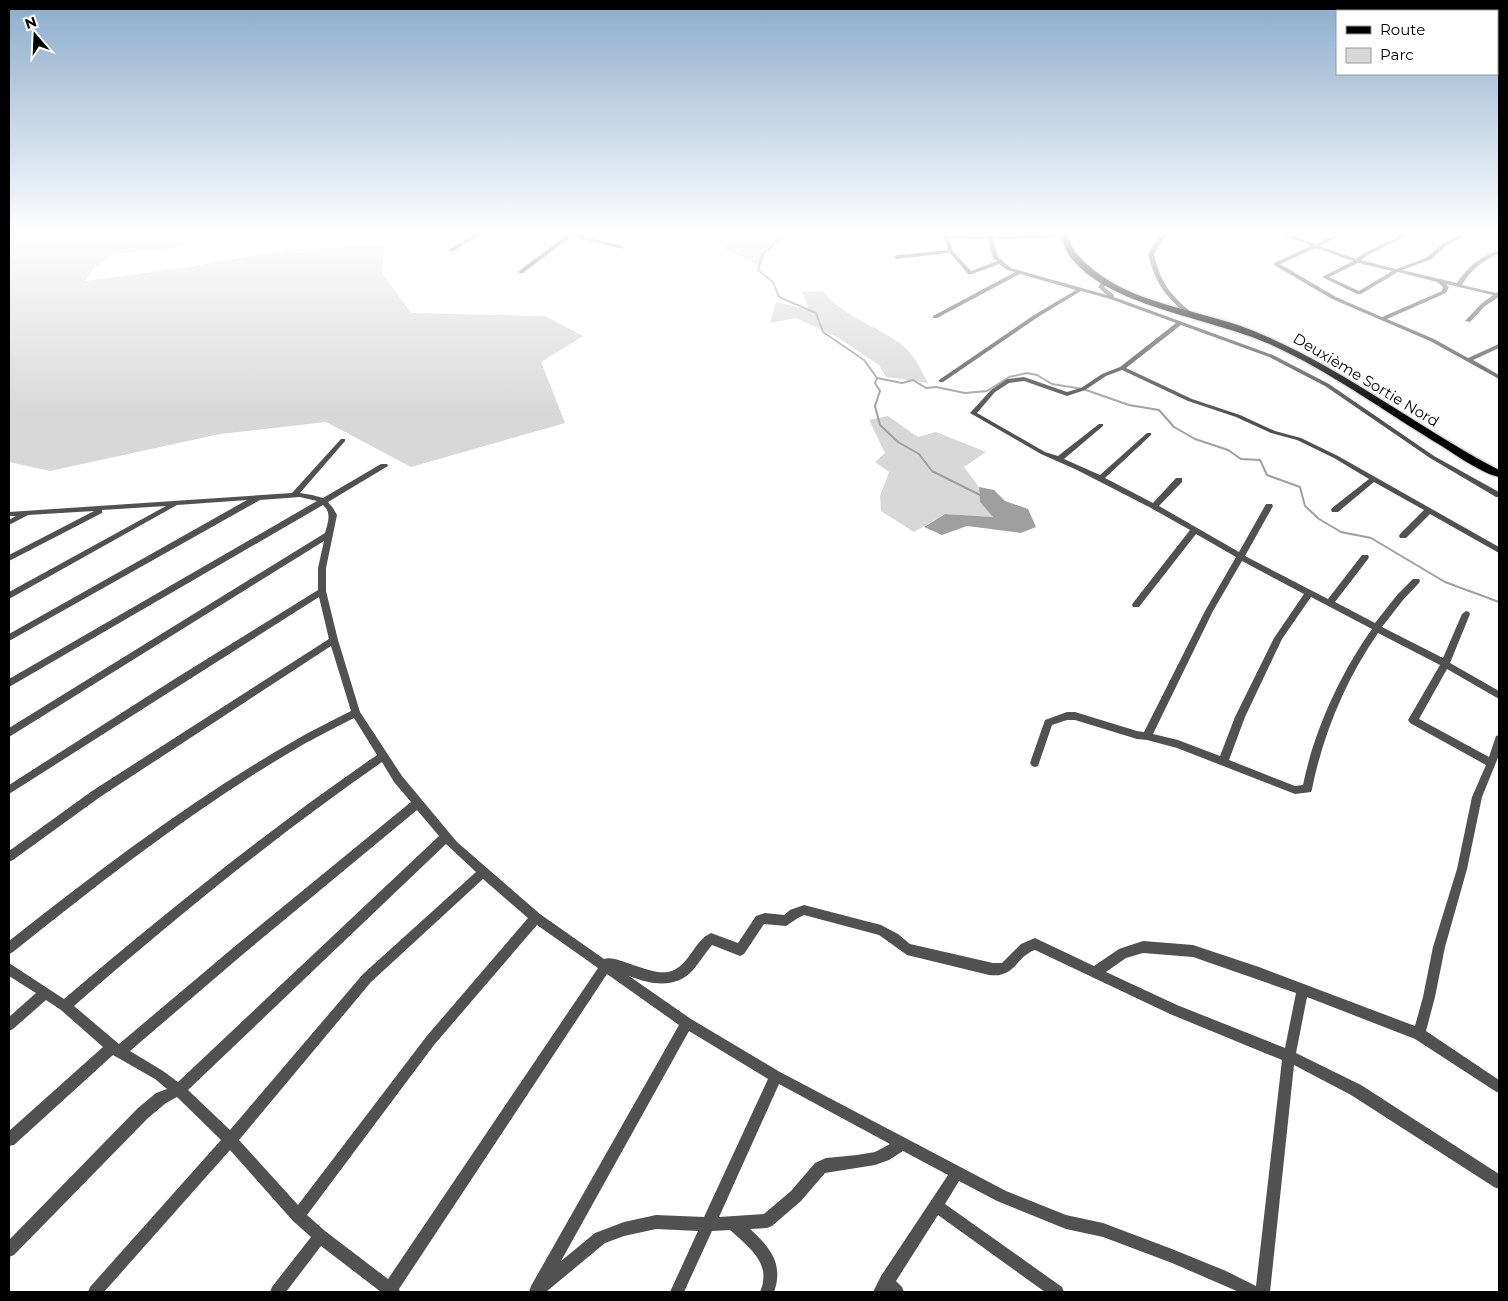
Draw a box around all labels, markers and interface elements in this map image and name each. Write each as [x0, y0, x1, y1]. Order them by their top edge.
north arrow [10, 10, 60, 60]
legend [1336, 10, 1498, 75]
text: N [22, 12, 39, 33]
text: Route [1380, 20, 1425, 39]
text: Parc [1380, 45, 1414, 64]
street label: Deuxième Sortie Nord [1290, 328, 1443, 431]

